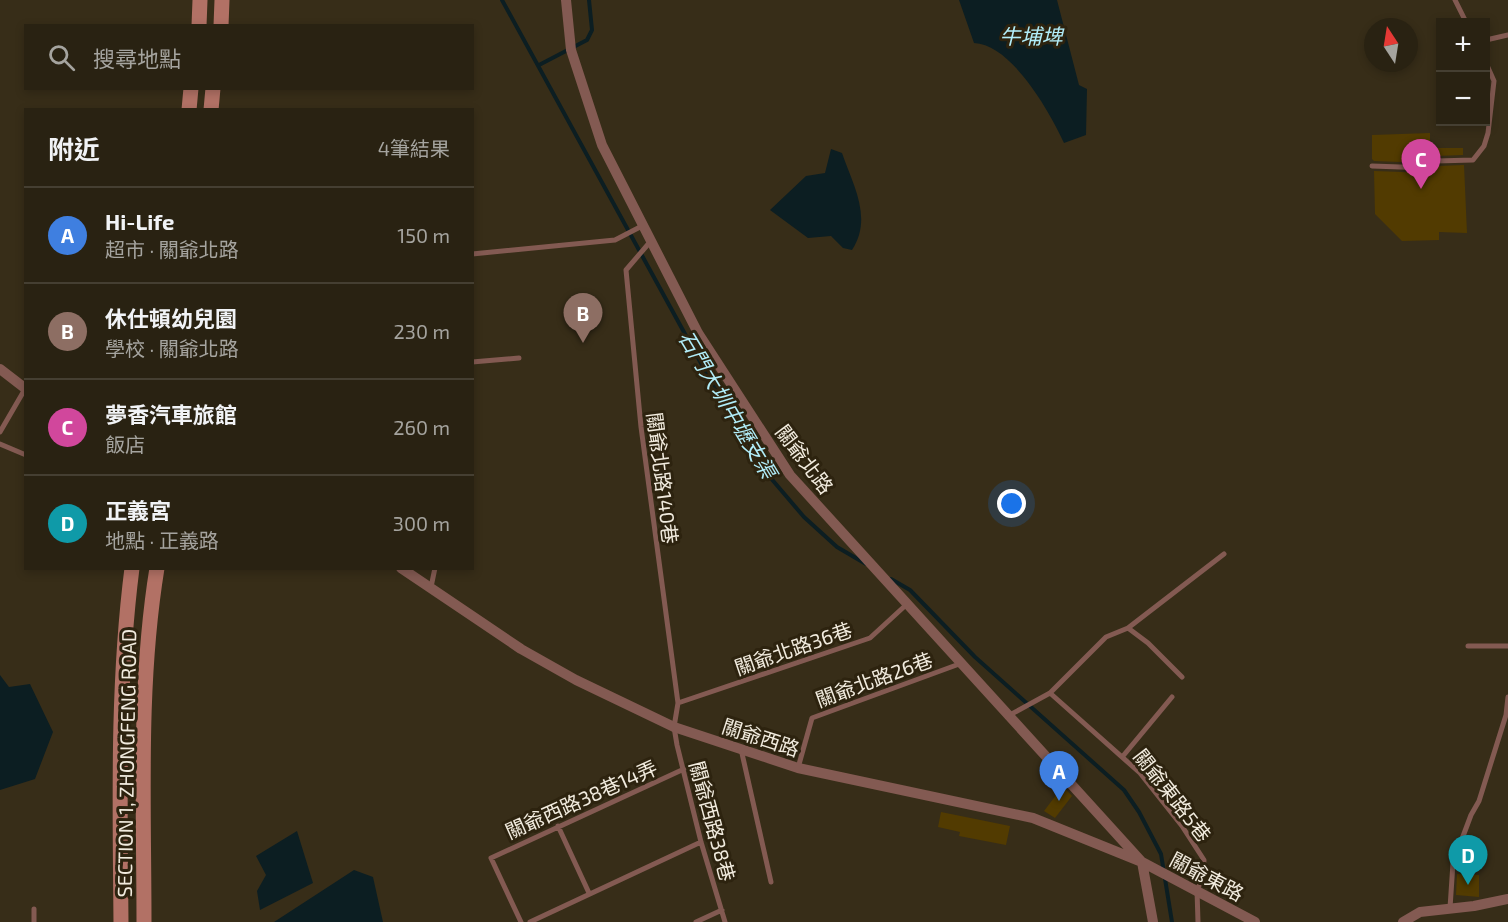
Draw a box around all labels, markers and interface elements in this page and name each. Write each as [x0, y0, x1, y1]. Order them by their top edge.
north arrow [1364, 18, 1418, 72]
map controls [1436, 18, 1490, 126]
button: + [1436, 18, 1490, 72]
water label: 牛埔埤 [1000, 23, 1065, 48]
search box [24, 24, 474, 90]
icon: search [45, 41, 78, 74]
text: 搜尋地點 [93, 45, 181, 71]
button: − [1436, 72, 1490, 126]
text: 附近 [48, 133, 100, 164]
text: 4筆結果 [378, 136, 450, 160]
pin: C [1402, 140, 1440, 189]
text: Hi-Life [105, 208, 174, 234]
text: A [61, 223, 74, 247]
text: 150 m [397, 223, 450, 247]
text: 超市 · 關爺北路 [105, 237, 239, 261]
pin: B [564, 294, 602, 343]
text: 休仕頓幼兒園 [105, 305, 237, 331]
text: B [61, 319, 74, 343]
text: 230 m [394, 319, 450, 343]
water label: 石門大圳中壢支渠 [674, 326, 784, 485]
text: 學校 · 關爺北路 [105, 336, 239, 360]
text: 夢香汽車旅館 [105, 401, 237, 427]
street label: 關爺北路140巷 [643, 411, 683, 545]
text: C [62, 415, 73, 439]
text: 260 m [393, 415, 450, 439]
street label: 關爺北路 [771, 420, 839, 498]
text: 飯店 [105, 432, 145, 456]
your location [997, 489, 1026, 518]
text: 正義宮 [105, 497, 171, 523]
text: D [61, 511, 74, 535]
text: 300 m [393, 511, 450, 535]
text: 地點 · 正義路 [105, 528, 219, 552]
street label: 關爺北路36巷 [731, 617, 855, 679]
street label: SECTION 1, ZHONGFENG ROAD [112, 628, 140, 898]
street label: 關爺北路26巷 [812, 647, 936, 711]
street label: 關爺西路 [719, 713, 803, 761]
street label: 關爺東路5巷 [1129, 744, 1217, 846]
pin: A [1040, 752, 1078, 801]
street label: 關爺西路38巷14弄 [501, 755, 661, 843]
street label: 關爺西路38巷 [685, 758, 741, 884]
pin: D [1448, 836, 1488, 885]
street label: 關爺東路 [1166, 847, 1248, 905]

